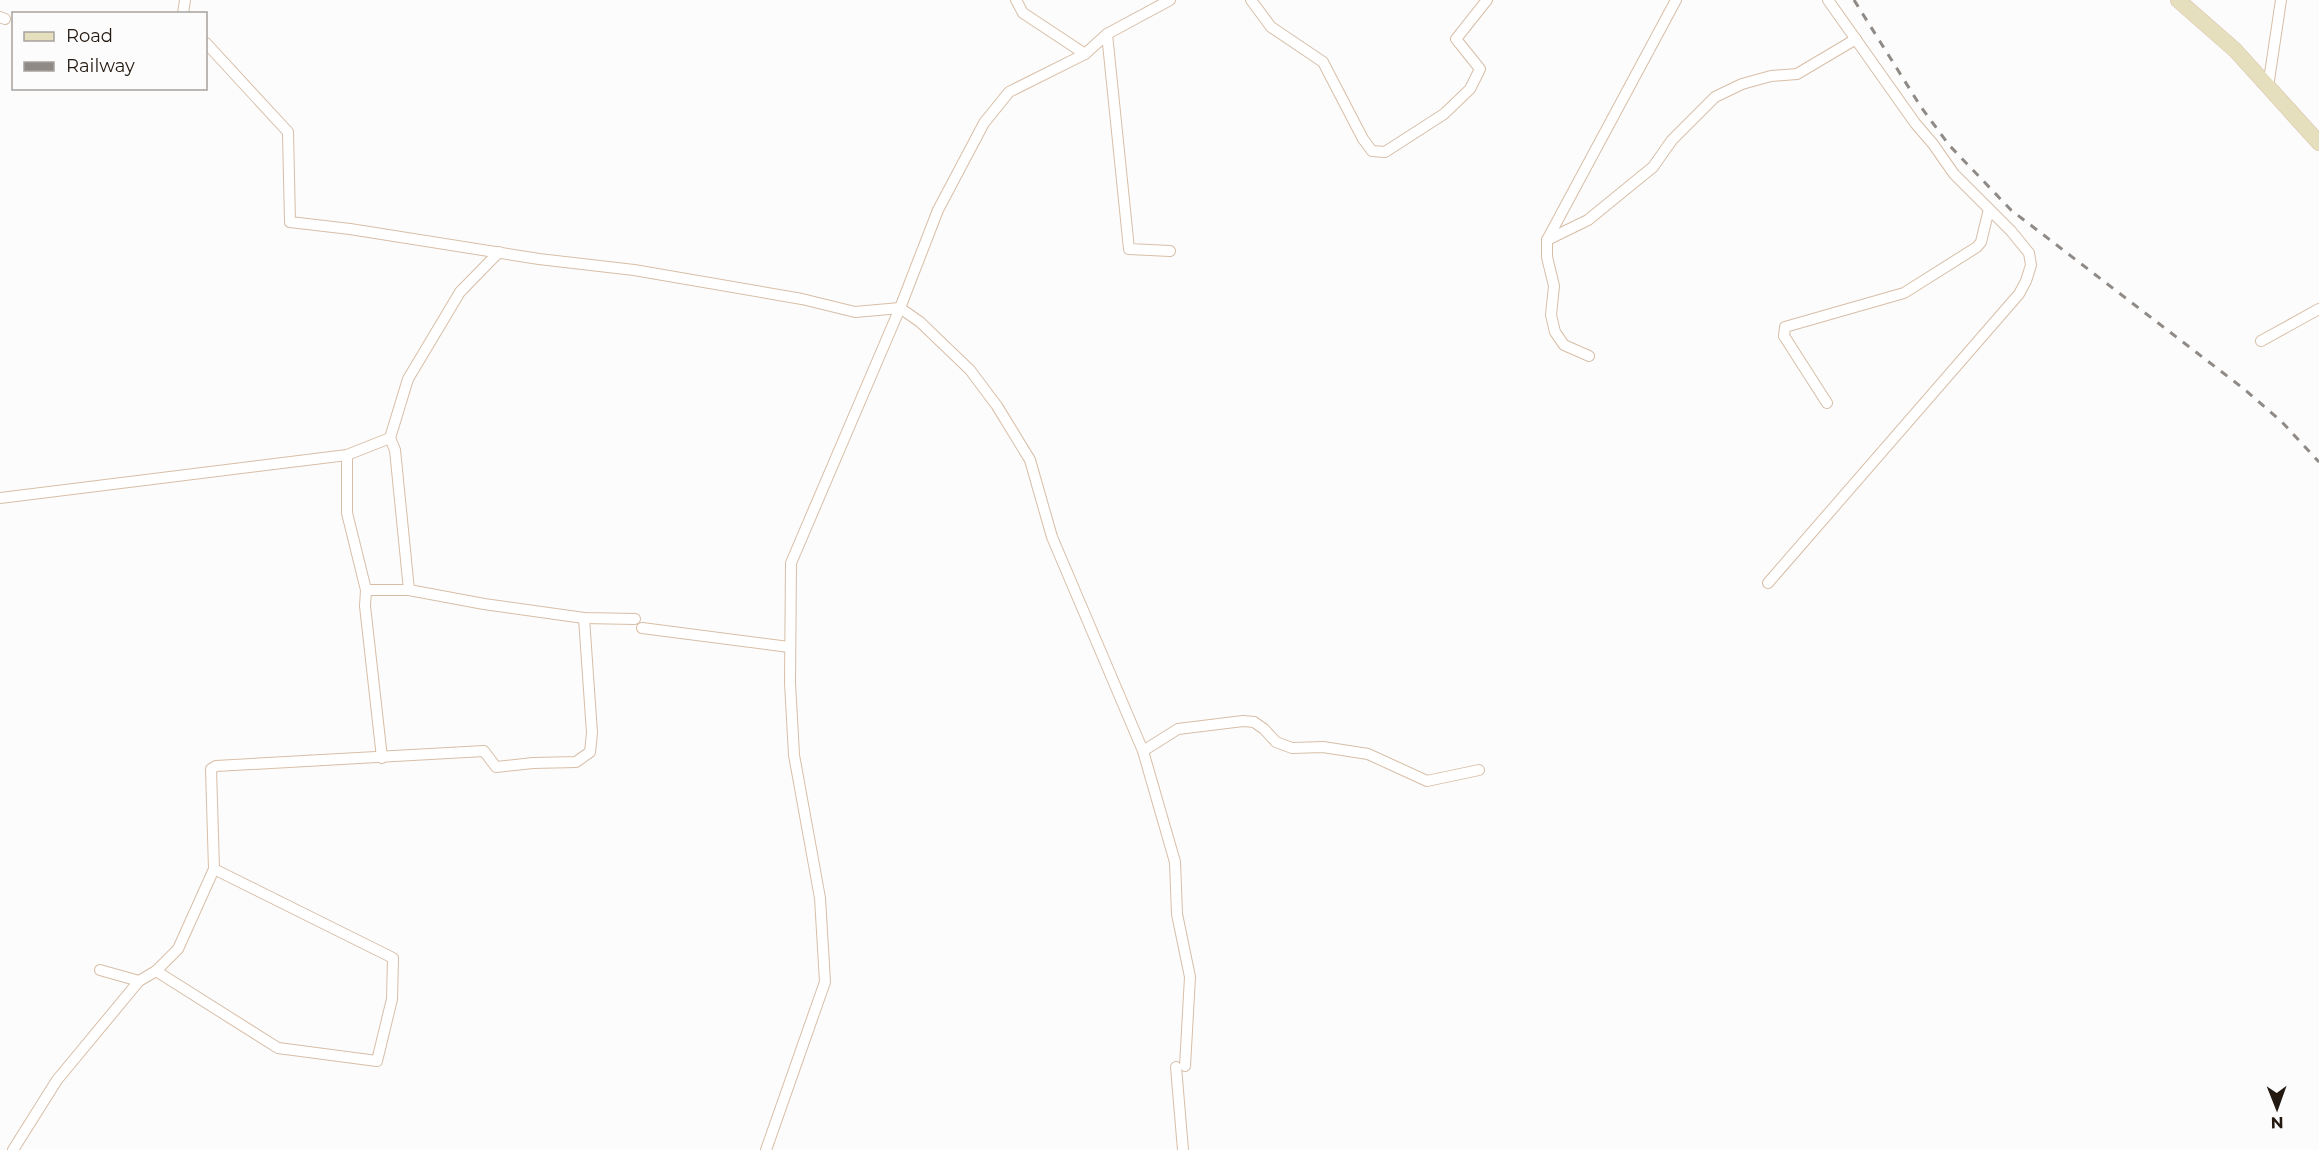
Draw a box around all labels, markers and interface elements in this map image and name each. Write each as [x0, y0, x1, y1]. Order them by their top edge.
legend [12, 12, 207, 90]
text: Road [66, 25, 113, 47]
text: Railway [66, 55, 135, 77]
north arrow [2247, 1078, 2307, 1138]
text: N [2271, 1113, 2284, 1132]

